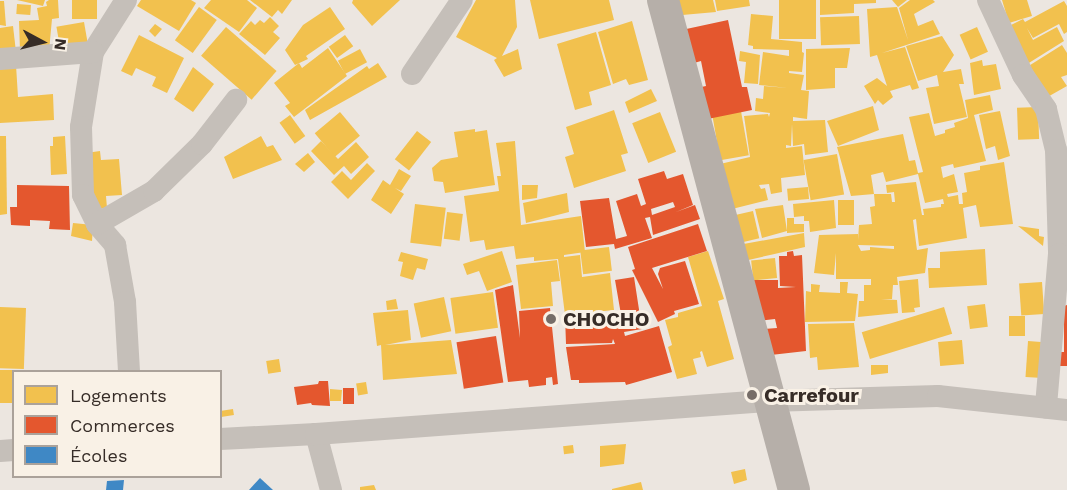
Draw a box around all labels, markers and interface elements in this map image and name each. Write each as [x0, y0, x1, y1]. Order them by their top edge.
north arrow [12, 12, 72, 72]
text: N [50, 37, 71, 51]
place label: CHOCHO [563, 307, 649, 331]
marker: CHOCHO [544, 312, 558, 326]
legend [12, 370, 222, 478]
place label: Carrefour [764, 383, 859, 407]
text: Logements [70, 385, 167, 406]
marker: Carrefour [745, 388, 759, 402]
text: Commerces [70, 415, 175, 436]
text: Écoles [70, 445, 127, 466]

